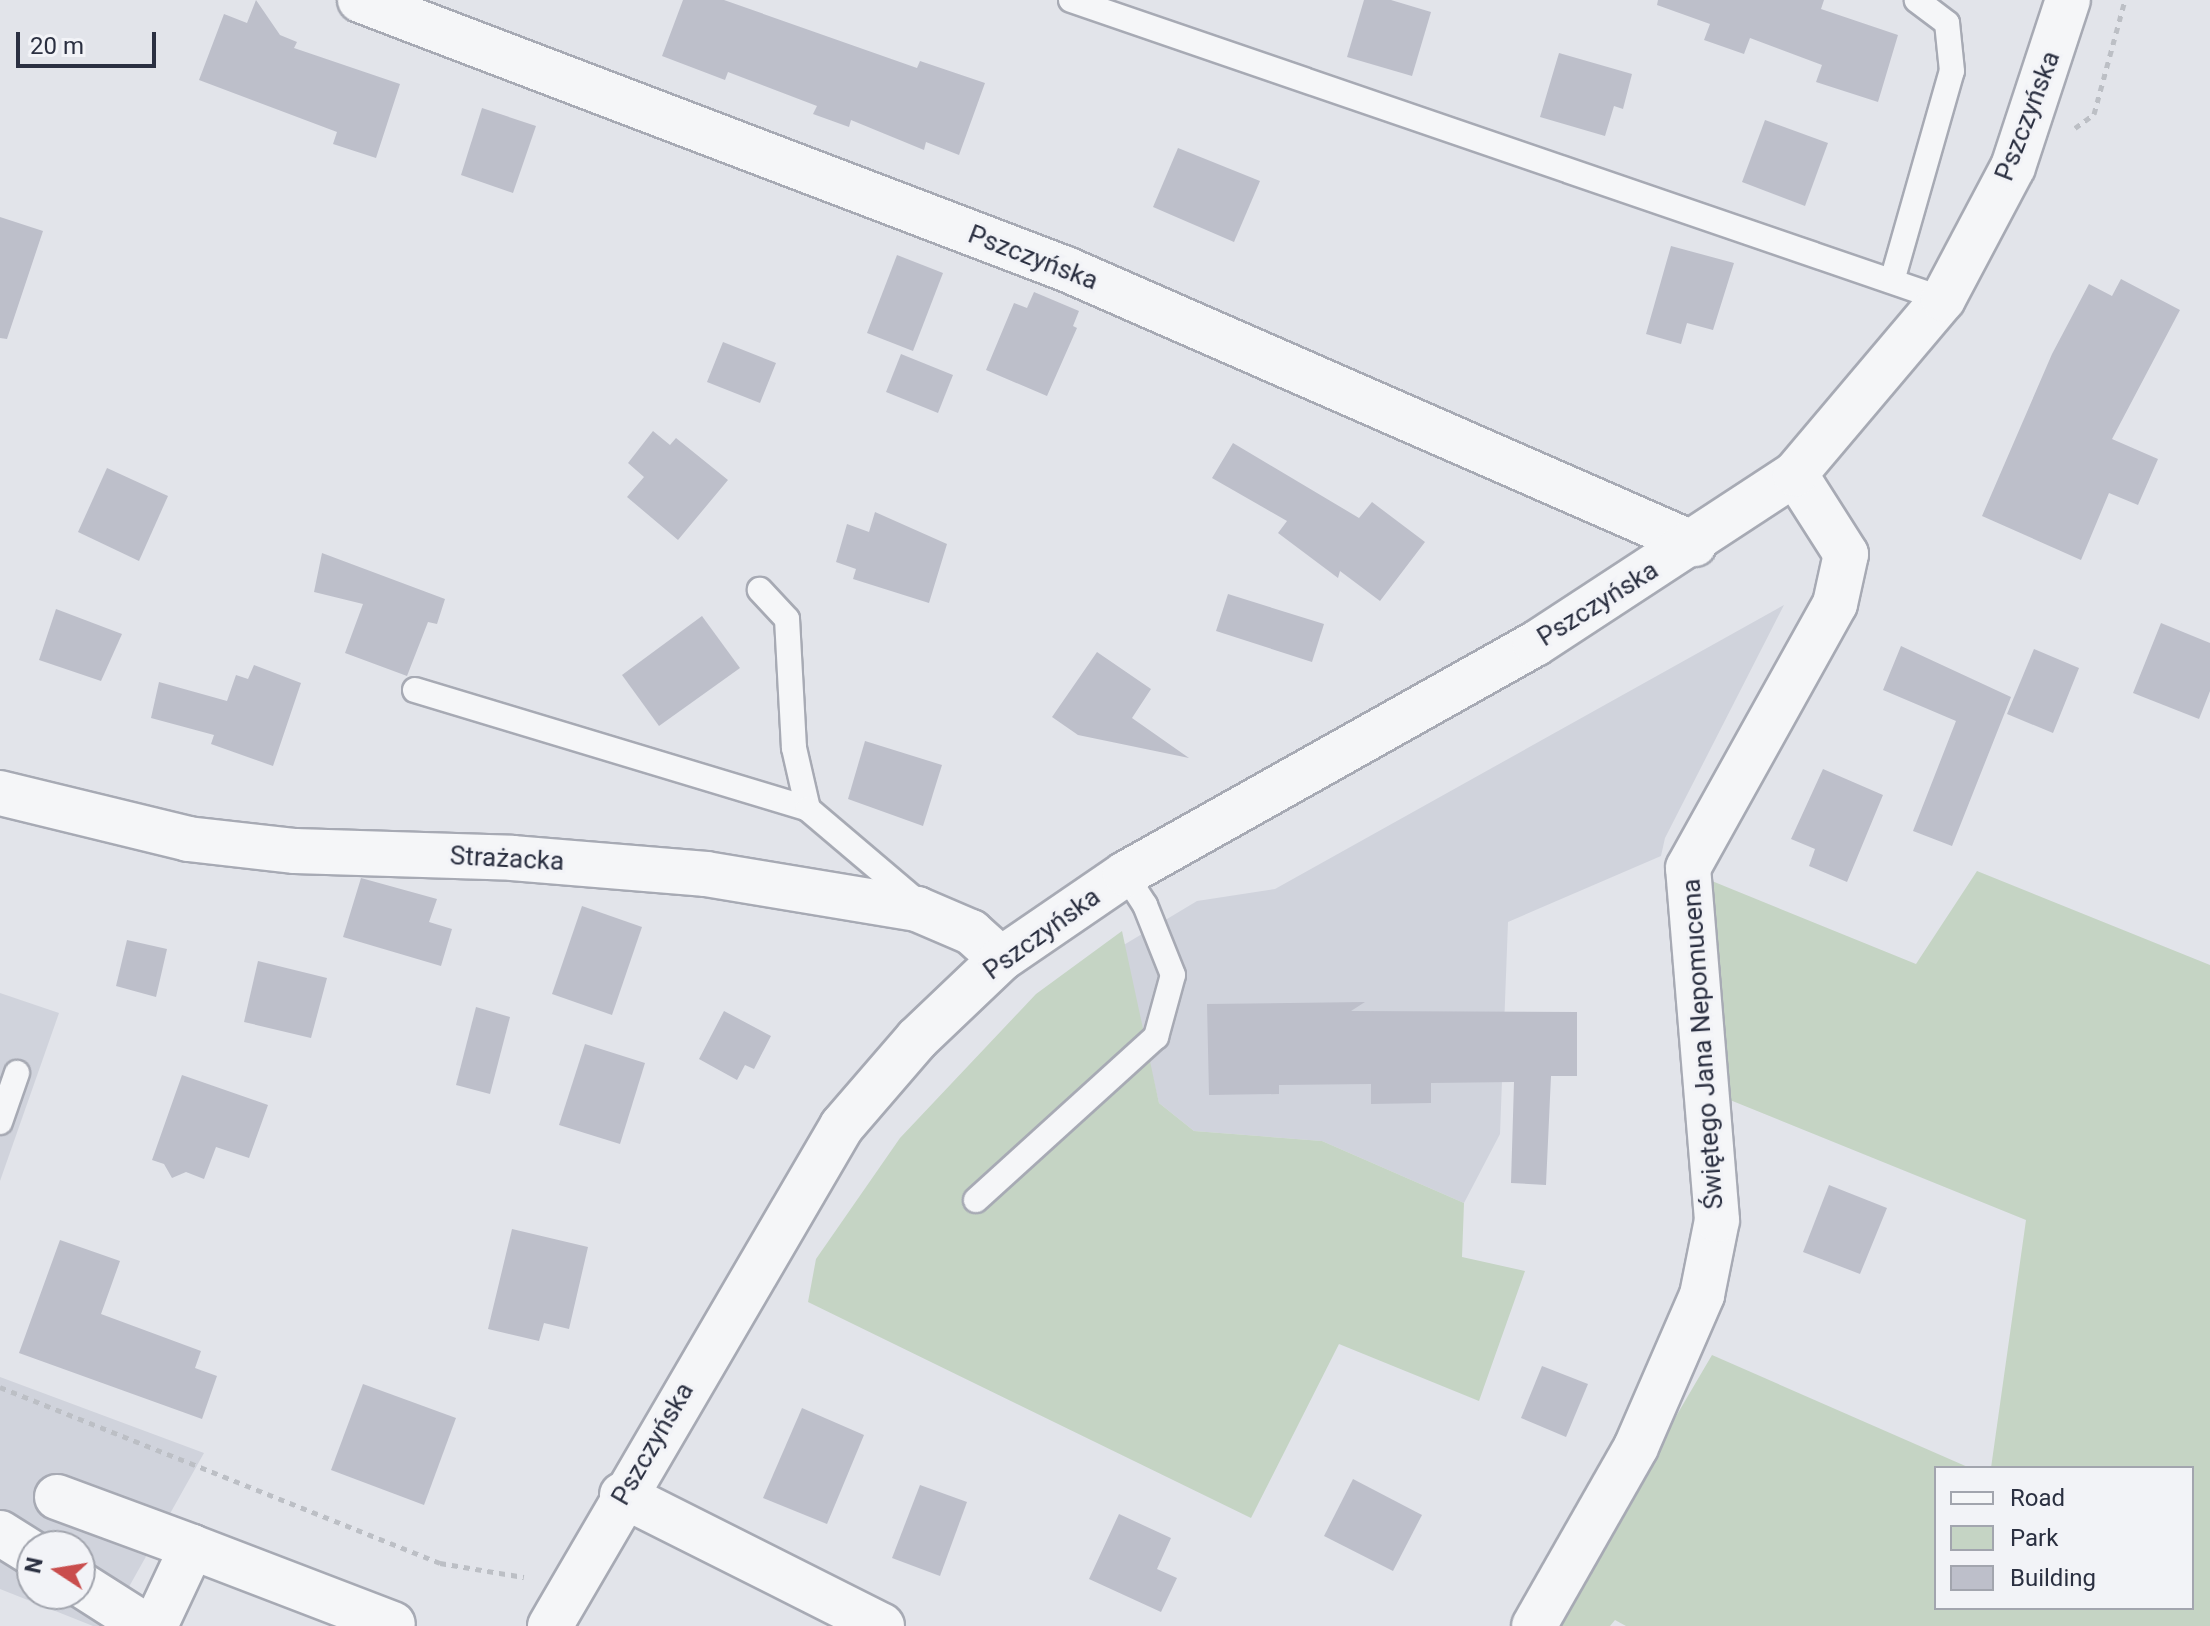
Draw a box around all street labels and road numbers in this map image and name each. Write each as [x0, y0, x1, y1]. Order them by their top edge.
street label: Pszczyńska [1989, 47, 2067, 185]
street label: Pszczyńska [964, 219, 1102, 297]
street label: Pszczyńska [1532, 555, 1664, 653]
street label: Strażacka [449, 840, 565, 878]
street label: Świętego Jana Nepomucena [1676, 878, 1730, 1210]
street label: Pszczyńska [978, 881, 1106, 987]
street label: Pszczyńska [605, 1377, 701, 1511]

